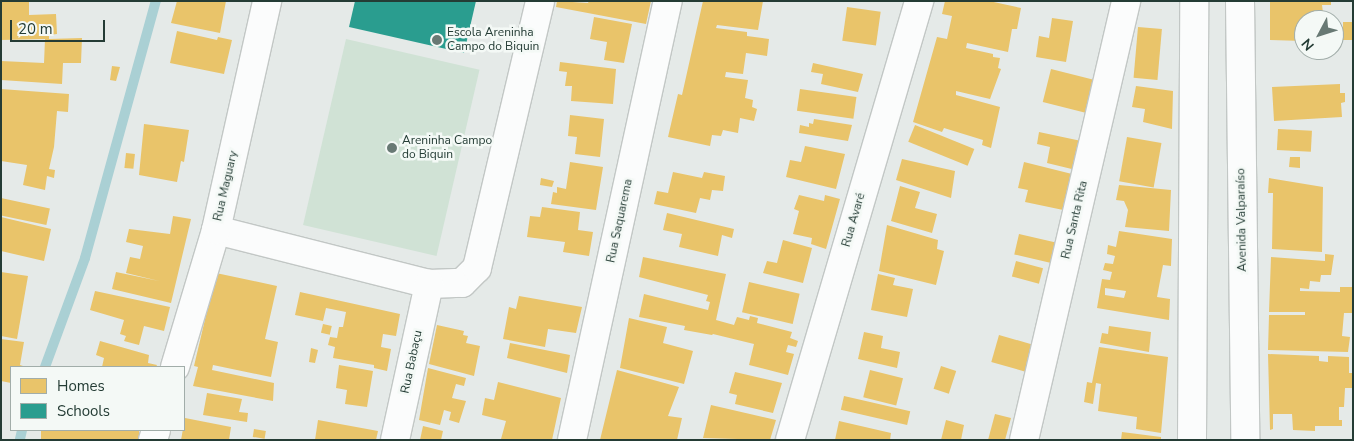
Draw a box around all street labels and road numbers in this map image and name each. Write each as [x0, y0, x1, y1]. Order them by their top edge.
street label: Rua Maguary [211, 149, 241, 223]
street label: Avenida Valparaíso [1234, 168, 1250, 272]
street label: Rua Saquarema [604, 178, 636, 264]
street label: Rua Santa Rita [1059, 180, 1091, 260]
street label: Rua Avaré [839, 191, 869, 249]
street label: Rua Babaçu [398, 329, 426, 395]

